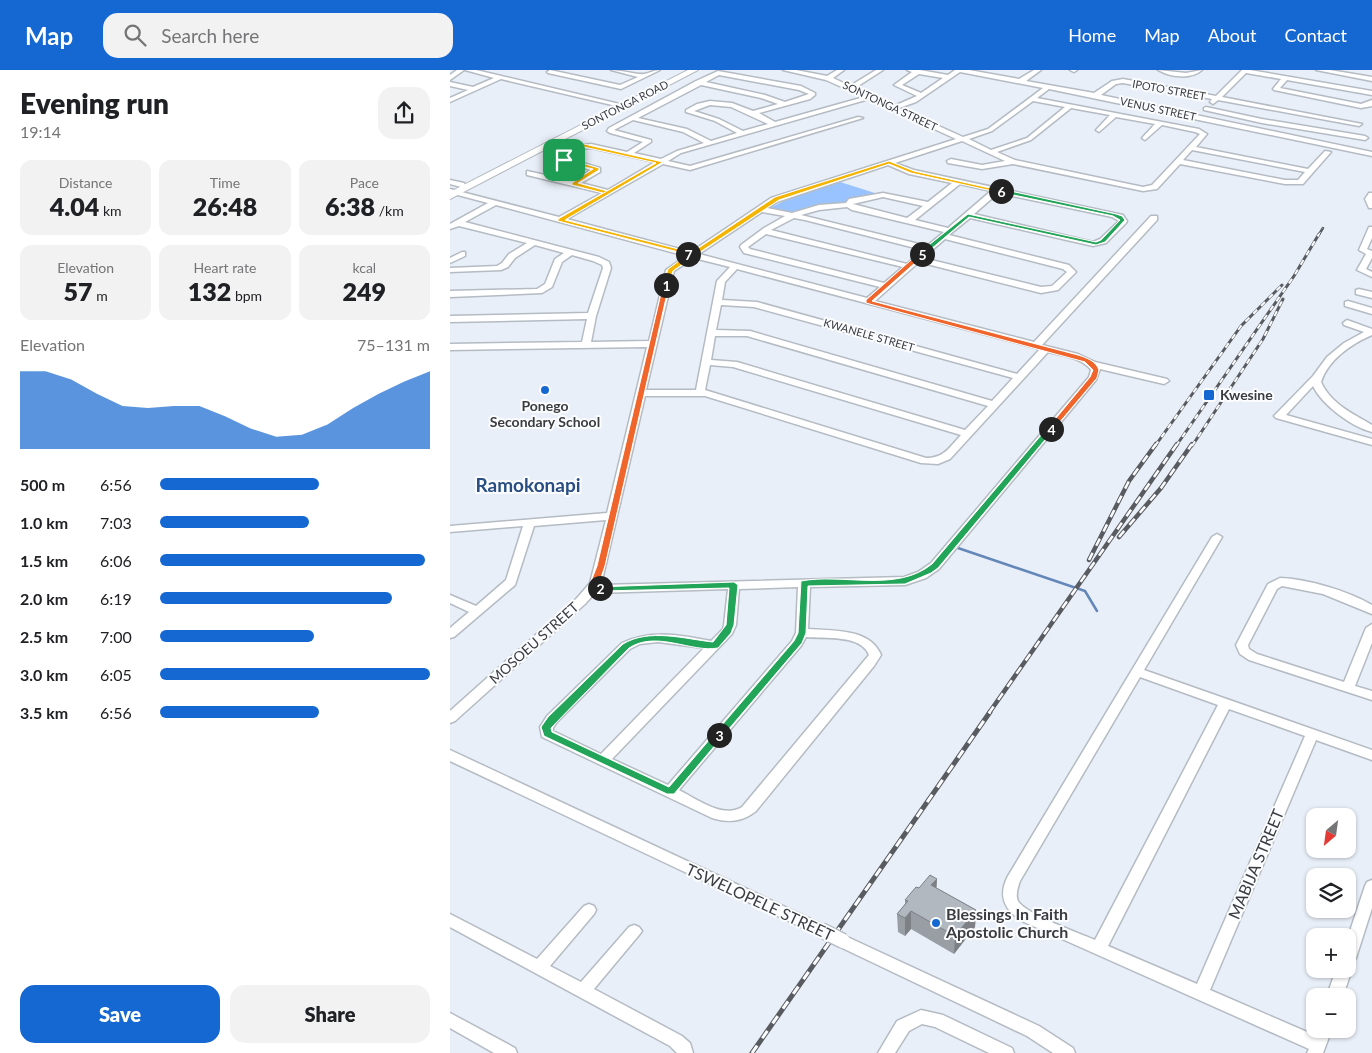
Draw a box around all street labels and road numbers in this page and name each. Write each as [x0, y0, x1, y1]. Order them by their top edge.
street label: SONTONGA ROAD [579, 77, 670, 132]
street label: IPOTO STREET [1131, 77, 1207, 102]
street label: SONTONGA STREET [841, 78, 940, 133]
street label: VENUS STREET [1119, 94, 1198, 123]
street label: KWANELE STREET [822, 315, 916, 354]
street label: MOSOEU STREET [486, 598, 582, 687]
street label: MABIJA STREET [1224, 805, 1287, 922]
street label: TSWELOPELE STREET [683, 859, 838, 944]

